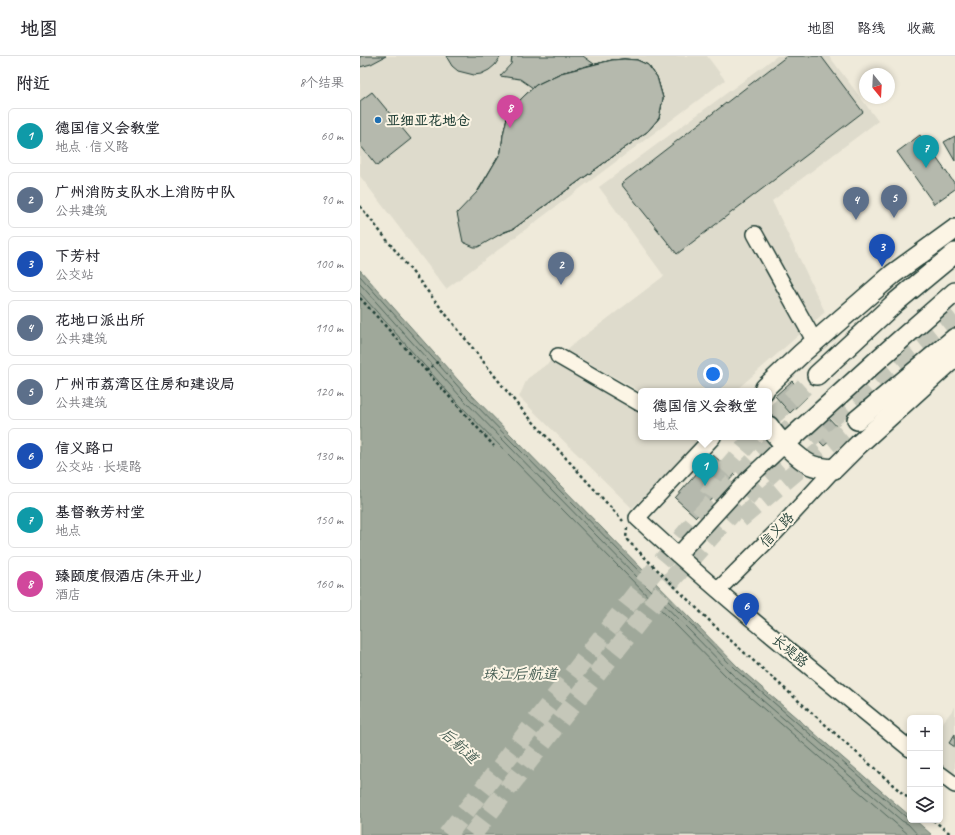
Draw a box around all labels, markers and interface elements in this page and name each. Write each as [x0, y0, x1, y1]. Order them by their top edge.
text: 地图 [20, 17, 58, 41]
text: 地图 [807, 20, 835, 37]
text: 路线 [857, 20, 885, 37]
text: 收藏 [907, 20, 935, 37]
north arrow [859, 68, 895, 104]
text: 附近 [16, 73, 50, 94]
text: 8个结果 [299, 75, 344, 91]
pin: 8 [497, 95, 523, 128]
place label: 亚细亚花地仓 [386, 112, 470, 129]
marker: 亚细亚花地仓 [373, 115, 383, 125]
text: 德国信义会教堂 [55, 119, 160, 138]
text: 1 [27, 128, 33, 144]
text: 60 m [321, 128, 343, 144]
pin: 7 [913, 135, 939, 168]
text: 地点 · 信义路 [55, 139, 129, 155]
text: 广州消防支队水上消防中队 [55, 183, 235, 202]
pin: 5 [881, 185, 907, 218]
pin: 4 [843, 187, 869, 220]
text: 2 [27, 192, 33, 208]
text: 90 m [321, 192, 343, 208]
text: 公共建筑 [55, 203, 107, 219]
pin: 3 [869, 234, 895, 267]
text: 下芳村 [55, 247, 100, 266]
pin: 2 [548, 252, 574, 285]
text: 3 [27, 256, 33, 272]
text: 100 m [315, 256, 343, 272]
text: 公交站 [55, 267, 94, 283]
text: 花地口派出所 [55, 311, 145, 330]
text: 4 [27, 320, 33, 336]
text: 110 m [315, 320, 343, 336]
text: 公共建筑 [55, 331, 107, 347]
your location [703, 364, 723, 384]
text: 广州市荔湾区住房和建设局 [55, 375, 235, 394]
text: 5 [27, 384, 33, 400]
text: 120 m [315, 384, 343, 400]
popup [638, 388, 772, 440]
text: 公共建筑 [55, 395, 107, 411]
text: 德国信义会教堂 [652, 397, 758, 416]
text: 地点 [652, 417, 679, 433]
text: 信义路口 [55, 439, 115, 458]
text: 6 [27, 448, 33, 464]
text: 130 m [315, 448, 343, 464]
pin: 1 [692, 453, 718, 486]
text: 公交站 · 长堤路 [55, 459, 142, 475]
text: 基督教芳村堂 [55, 503, 145, 522]
street label: 信义路 [756, 509, 798, 551]
text: 7 [27, 512, 33, 528]
text: 150 m [315, 512, 343, 528]
text: 地点 [55, 523, 81, 539]
text: 臻颐度假酒店(未开业) [55, 567, 200, 586]
text: 8 [27, 576, 33, 592]
text: 160 m [315, 576, 343, 592]
text: 酒店 [55, 587, 81, 603]
pin: 6 [733, 593, 759, 626]
street label: 长堤路 [768, 631, 812, 671]
water label: 珠江后航道 [482, 665, 559, 684]
map controls [907, 715, 943, 823]
button: + [907, 715, 943, 751]
water label: 后航道 [436, 724, 484, 769]
button: − [907, 751, 943, 787]
button: layers [907, 787, 943, 823]

